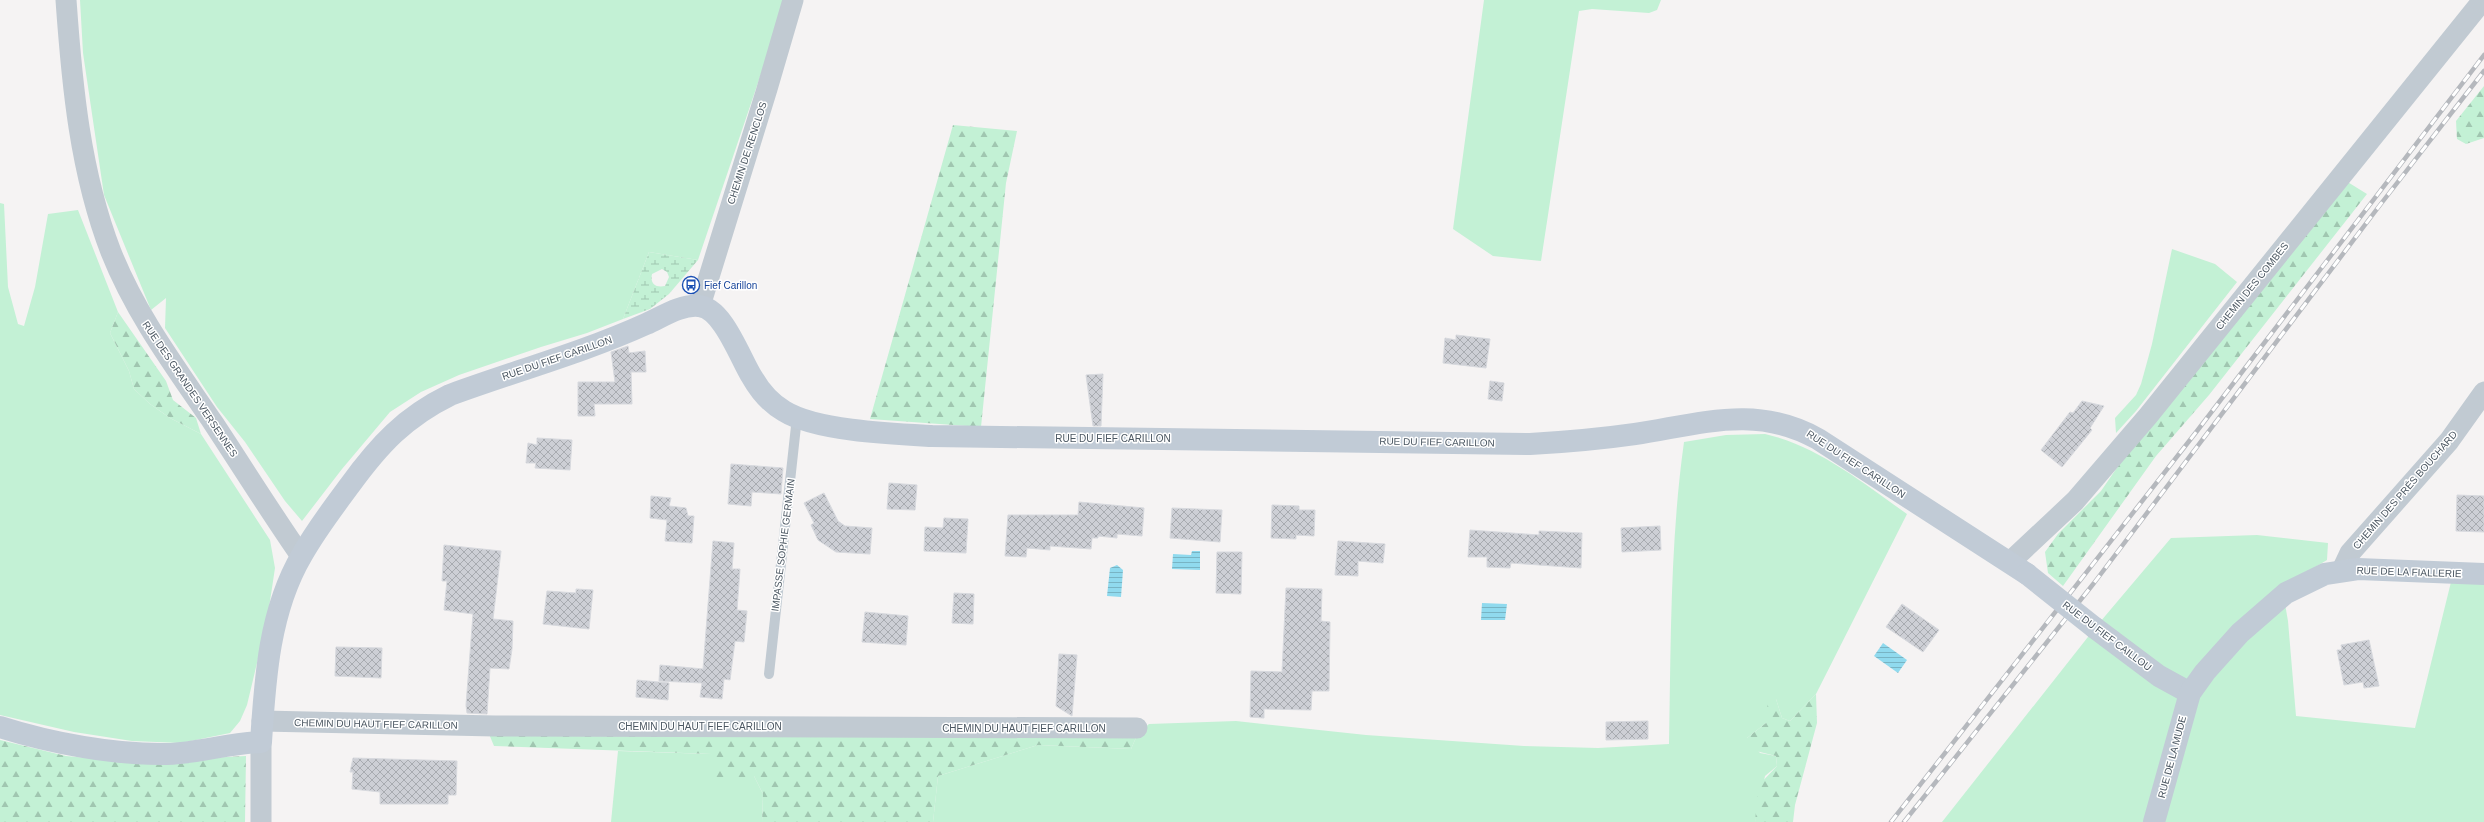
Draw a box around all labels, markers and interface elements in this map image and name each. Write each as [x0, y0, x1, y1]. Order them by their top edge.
street label: CHEMIN DE RENCLOS [725, 100, 769, 206]
street label: CHEMIN DES COMBES [2213, 240, 2291, 332]
bus stop icon: Fief Carillon [681, 275, 701, 295]
place label: Fief Carillon [704, 280, 757, 291]
street label: RUE DES GRANDES VERSENNES [140, 319, 240, 459]
street label: RUE DU FIEF CARILLON [501, 334, 613, 382]
street label: RUE DU FIEF CARILLON [1805, 428, 1907, 500]
street label: CHEMIN DES PRÉS BOUCHARD [2350, 428, 2459, 551]
street label: RUE DU FIEF CARILLON [1055, 433, 1171, 444]
street label: RUE DU FIEF CARILLON [1379, 435, 1495, 449]
street label: IMPASSE SOPHIE GERMAIN [769, 478, 797, 612]
street label: RUE DE LA FIALLERIE [2356, 565, 2462, 579]
street label: RUE DU FIEF CAILLOU [2060, 599, 2154, 673]
street label: RUE DE LA MUDE [2156, 714, 2188, 799]
street label: CHEMIN DU HAUT FIEF CARILLON [294, 717, 458, 731]
street label: CHEMIN DU HAUT FIEF CARILLON [618, 721, 782, 732]
street label: CHEMIN DU HAUT FIEF CARILLON [942, 723, 1106, 734]

